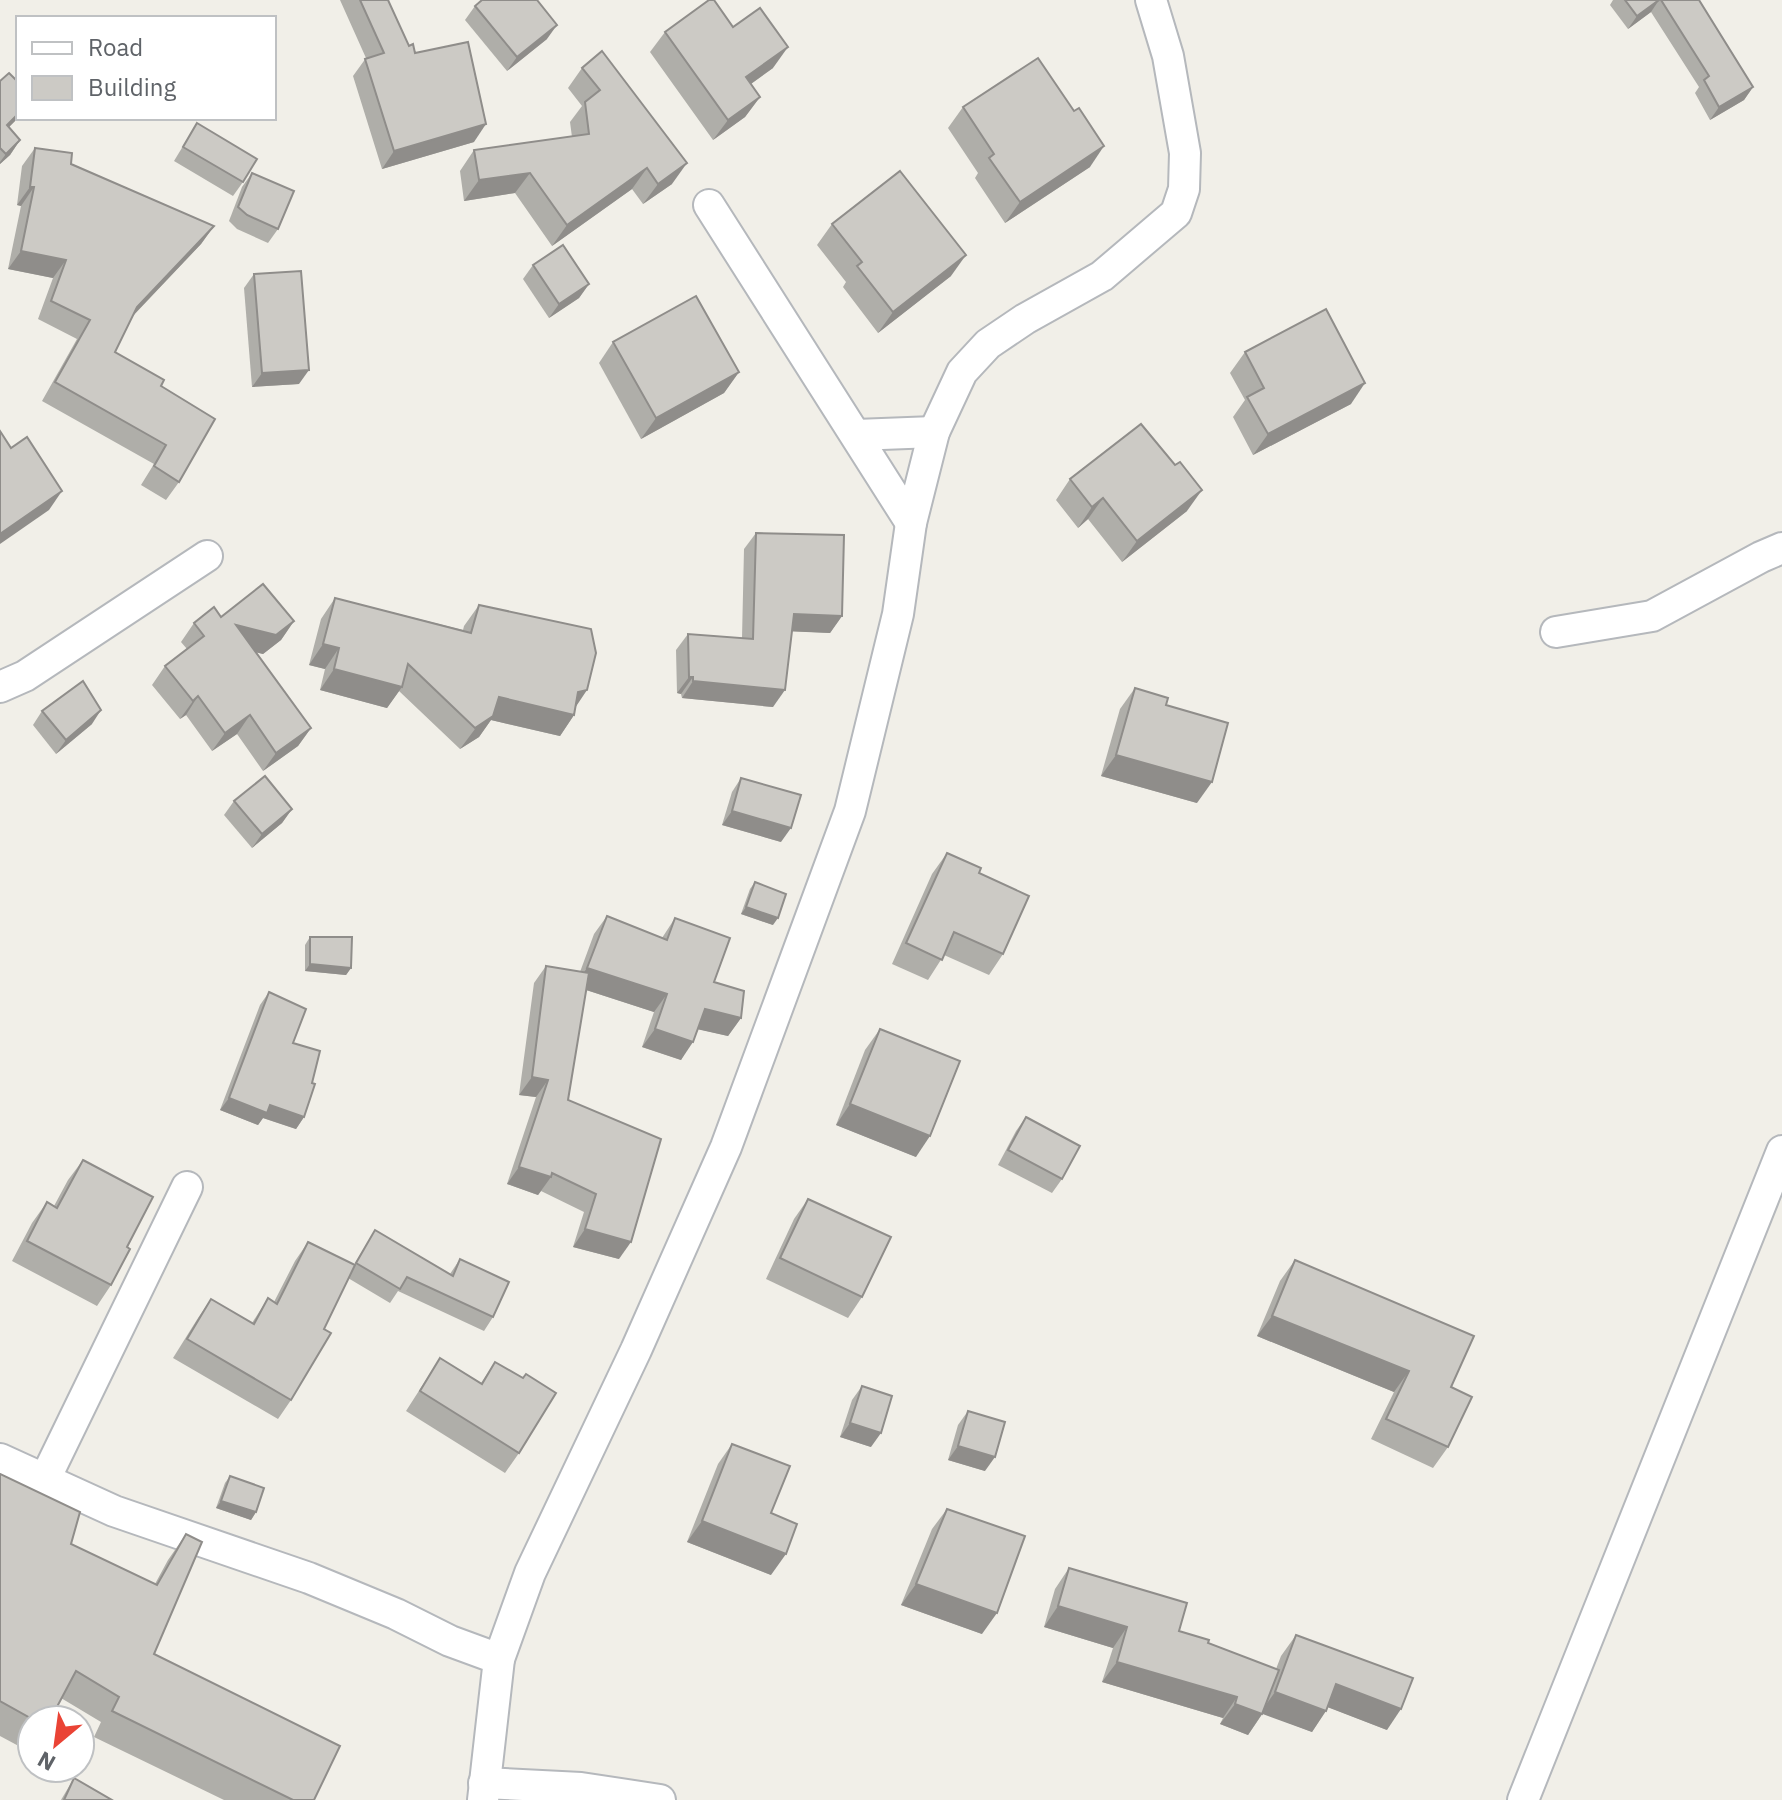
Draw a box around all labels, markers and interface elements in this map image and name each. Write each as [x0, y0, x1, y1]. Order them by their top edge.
legend [16, 16, 276, 120]
text: Road [88, 31, 143, 63]
text: Building [88, 71, 176, 103]
north arrow [16, 1704, 96, 1784]
text: N [32, 1745, 60, 1778]

